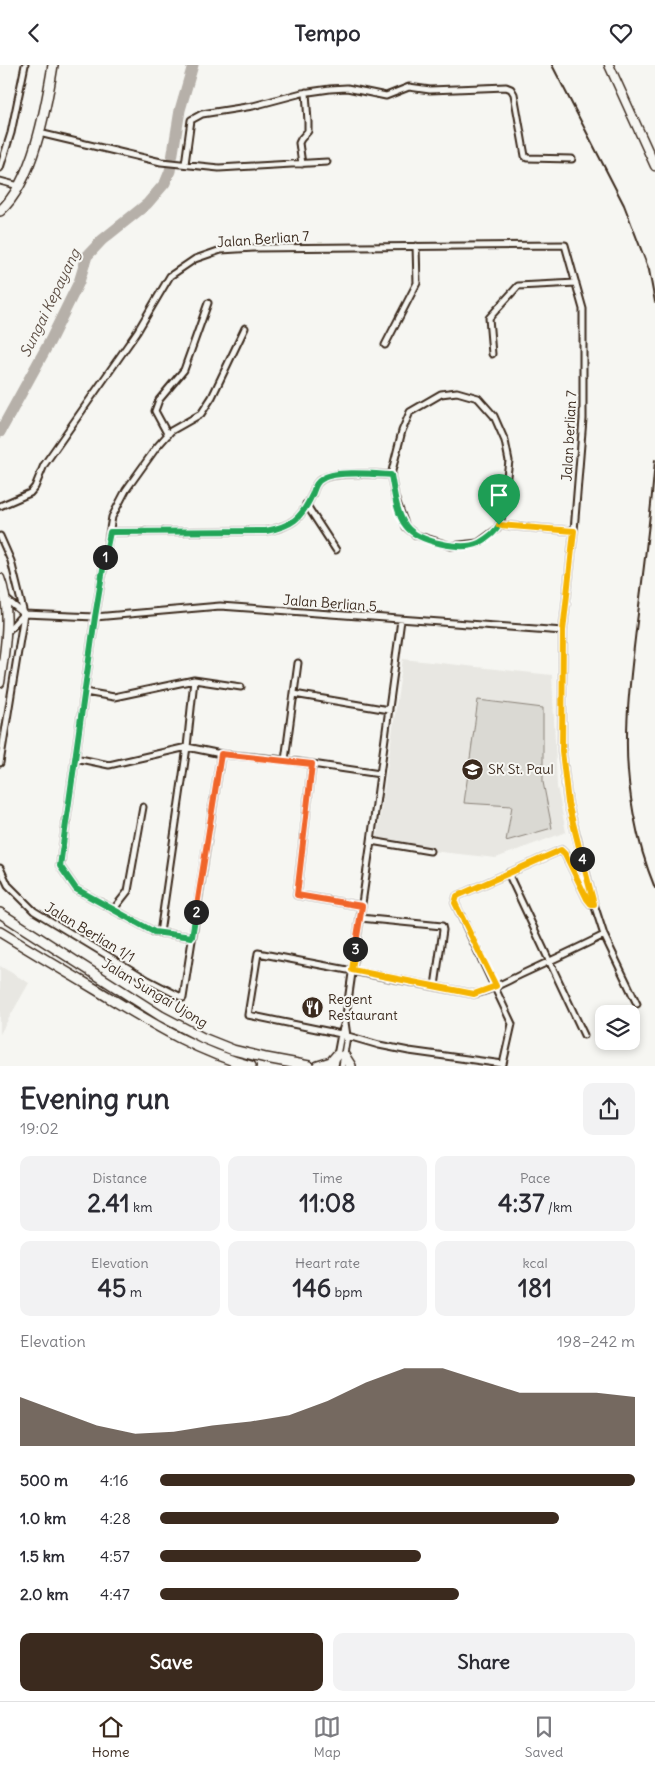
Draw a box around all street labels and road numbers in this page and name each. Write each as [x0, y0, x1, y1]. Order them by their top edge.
street label: Jalan Berlian 7 [216, 227, 310, 251]
street label: Jalan berlian 7 [558, 390, 580, 482]
street label: Jalan Berlian 5 [283, 591, 377, 615]
street label: Jalan Berlian 1/1 [42, 898, 138, 966]
street label: Jalan Sungai Ujong [99, 954, 211, 1032]

